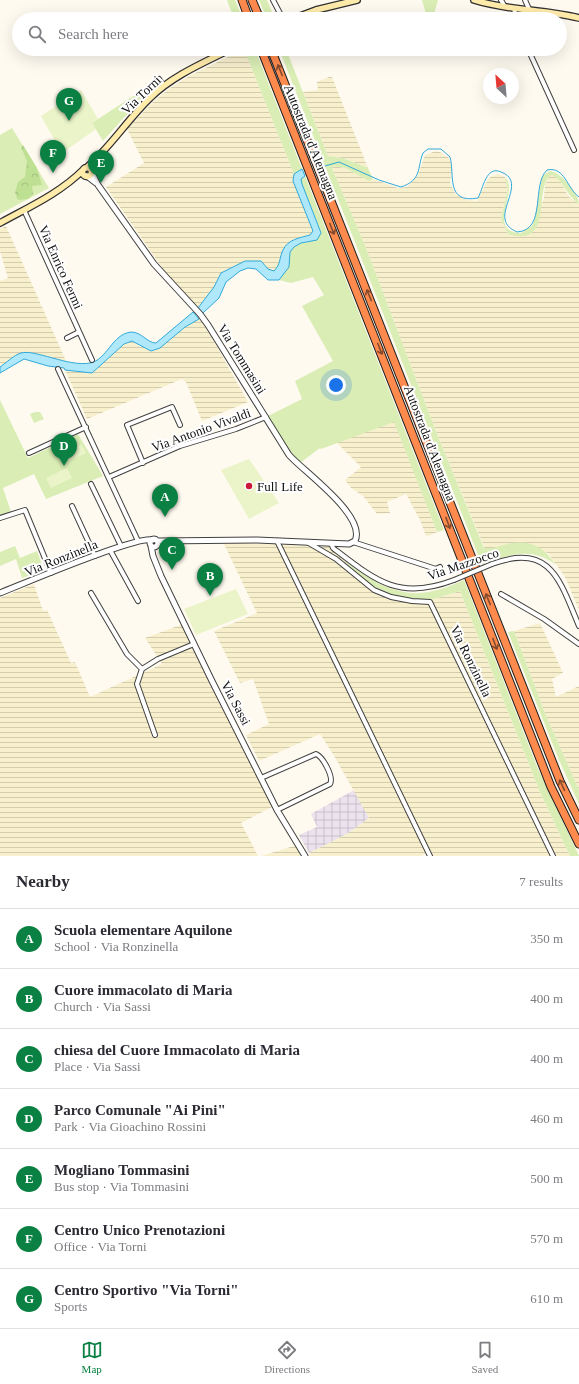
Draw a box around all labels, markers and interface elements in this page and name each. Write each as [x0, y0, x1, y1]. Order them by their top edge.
search box [12, 12, 567, 56]
icon: search [26, 23, 48, 45]
text: Search here [58, 26, 128, 42]
one-way arrow [275, 65, 283, 77]
north arrow [483, 68, 519, 104]
street label: Via Torni [118, 72, 164, 117]
street label: Autostrada d'Alemagna [281, 82, 341, 202]
pin: G [56, 88, 82, 121]
pin: F [40, 140, 66, 173]
pin: E [88, 150, 114, 183]
one-way arrow [329, 222, 337, 234]
street label: Via Enrico Fermi [36, 223, 86, 312]
one-way arrow [364, 290, 372, 302]
street label: Via Tommasini [215, 321, 270, 397]
one-way arrow [376, 343, 384, 355]
your location [326, 375, 346, 395]
street label: Autostrada d'Alemagna [401, 383, 459, 503]
street label: Via Antonio Vivaldi [149, 405, 253, 455]
pin: D [51, 433, 77, 466]
place label: Full Life [257, 479, 303, 494]
marker: Full Life [244, 481, 254, 491]
pin: A [152, 484, 178, 517]
one-way arrow [444, 516, 452, 528]
street label: Via Ronzinella [22, 536, 100, 579]
pin: C [159, 537, 185, 570]
street label: Via Mazzocco [425, 545, 501, 583]
pin: B [197, 563, 223, 596]
one-way arrow [484, 593, 491, 605]
street label: Via Ronzinella [447, 623, 495, 699]
one-way arrow [491, 637, 499, 649]
street label: Via Sassi [218, 678, 254, 728]
one-way arrow [558, 779, 565, 791]
text: Nearby [16, 872, 70, 891]
text: 7 results [519, 874, 563, 889]
text: Scuola elementare Aquilone [54, 922, 232, 938]
text: A [24, 931, 34, 946]
text: 350 m [530, 931, 563, 946]
text: School · Via Ronzinella [54, 939, 178, 954]
text: Cuore immacolato di Maria [54, 982, 232, 998]
text: B [25, 991, 33, 1006]
text: 400 m [530, 991, 563, 1006]
text: Church · Via Sassi [54, 999, 151, 1014]
text: chiesa del Cuore Immacolato di Maria [54, 1042, 300, 1058]
text: C [24, 1051, 34, 1066]
text: 400 m [530, 1051, 563, 1066]
text: Place · Via Sassi [54, 1059, 141, 1074]
text: Parco Comunale "Ai Pini" [54, 1102, 226, 1118]
text: D [24, 1111, 34, 1126]
text: 460 m [530, 1111, 563, 1126]
text: Park · Via Gioachino Rossini [54, 1119, 206, 1134]
text: Mogliano Tommasini [54, 1162, 189, 1178]
text: E [25, 1171, 33, 1186]
text: 500 m [530, 1171, 563, 1186]
text: Bus stop · Via Tommasini [54, 1179, 189, 1194]
text: Centro Unico Prenotazioni [54, 1222, 225, 1238]
text: F [25, 1231, 33, 1246]
text: 570 m [530, 1231, 563, 1246]
text: Office · Via Torni [54, 1239, 147, 1254]
text: Centro Sportivo "Via Torni" [54, 1282, 239, 1298]
text: G [24, 1291, 34, 1306]
text: 610 m [530, 1291, 563, 1306]
text: Sports [54, 1299, 87, 1314]
tab: Map [81, 1339, 103, 1375]
tab: Directions [264, 1339, 310, 1375]
tab: Saved [471, 1339, 498, 1375]

